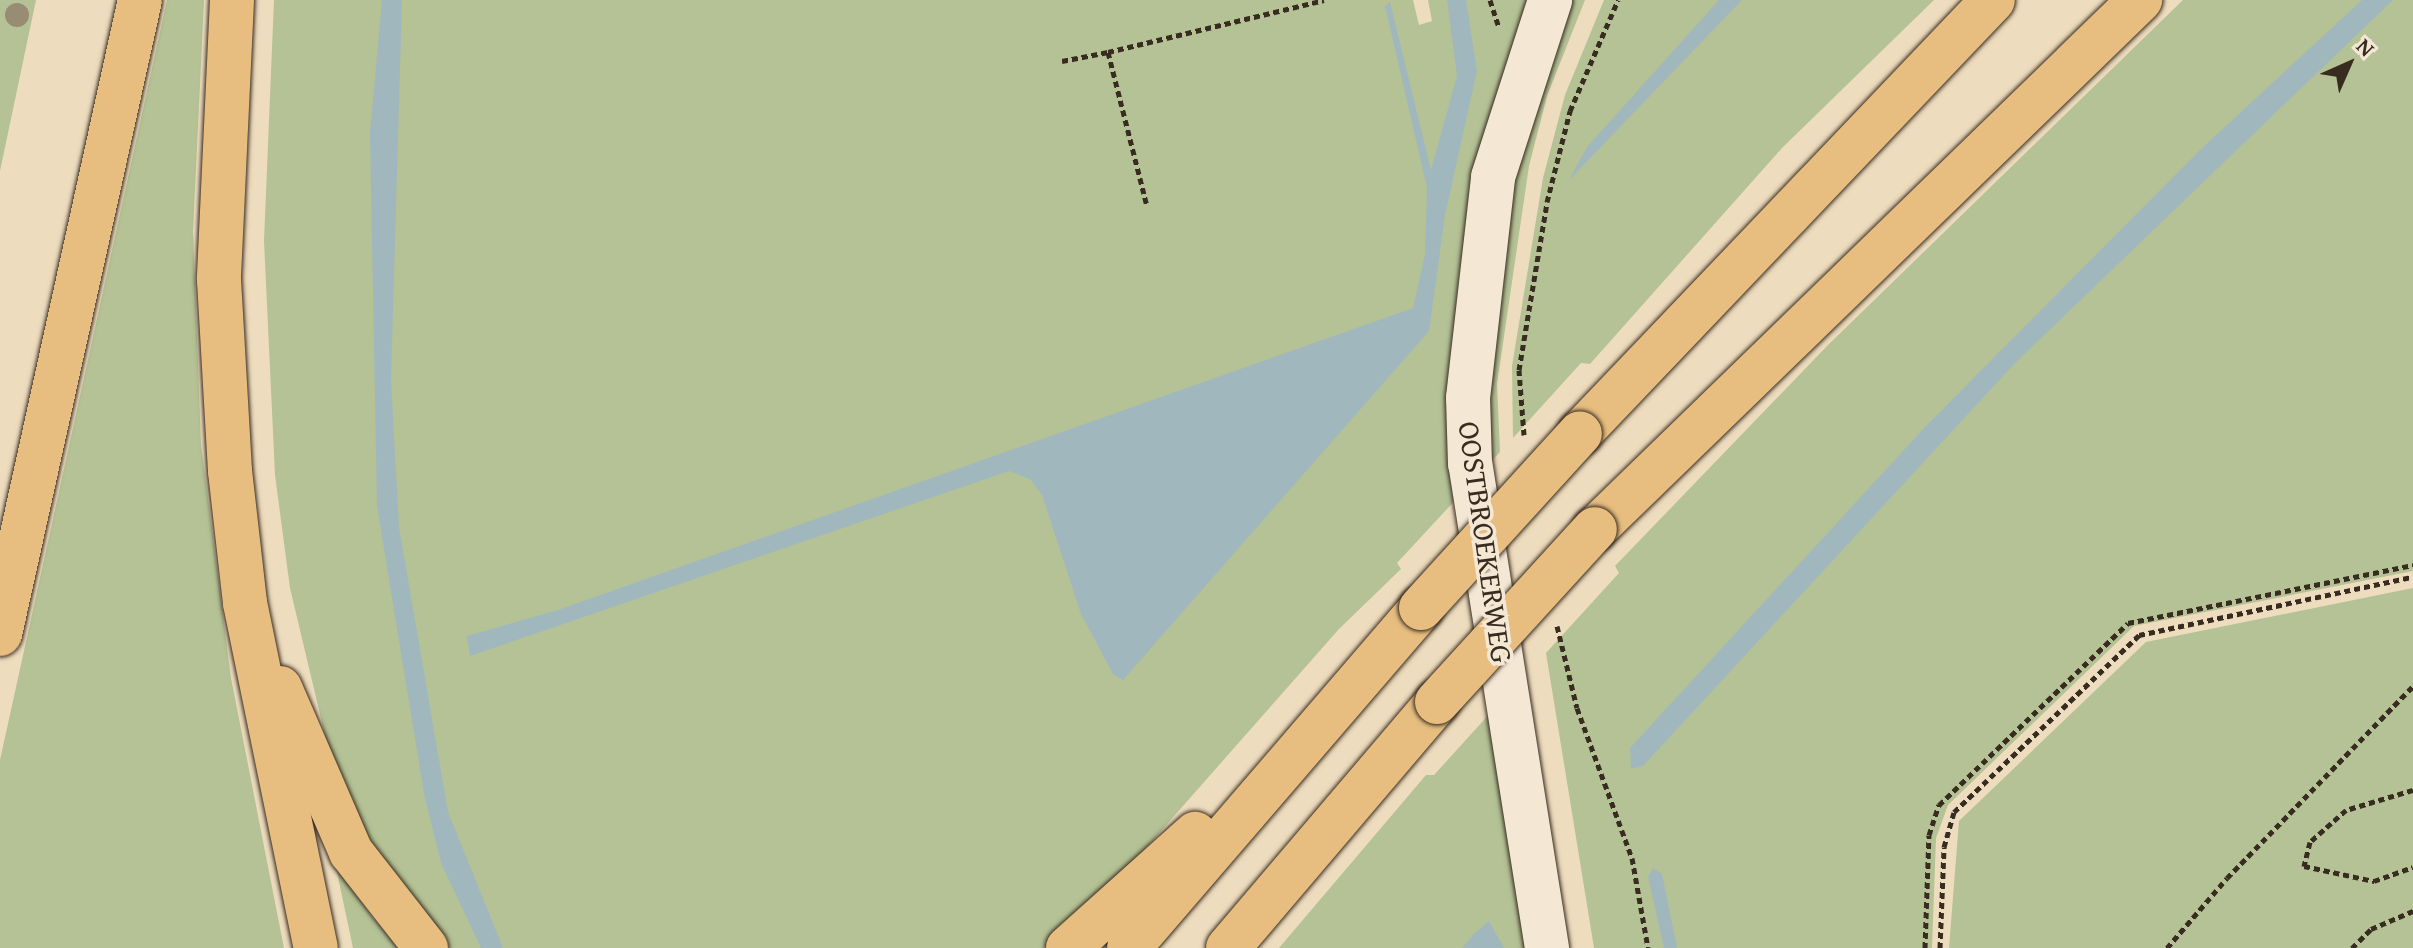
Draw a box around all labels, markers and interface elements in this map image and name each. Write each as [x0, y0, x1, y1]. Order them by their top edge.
north arrow [2309, 24, 2389, 104]
text: N [2349, 31, 2382, 64]
street label: OOSTBROEKERWEG [1451, 419, 1521, 665]

